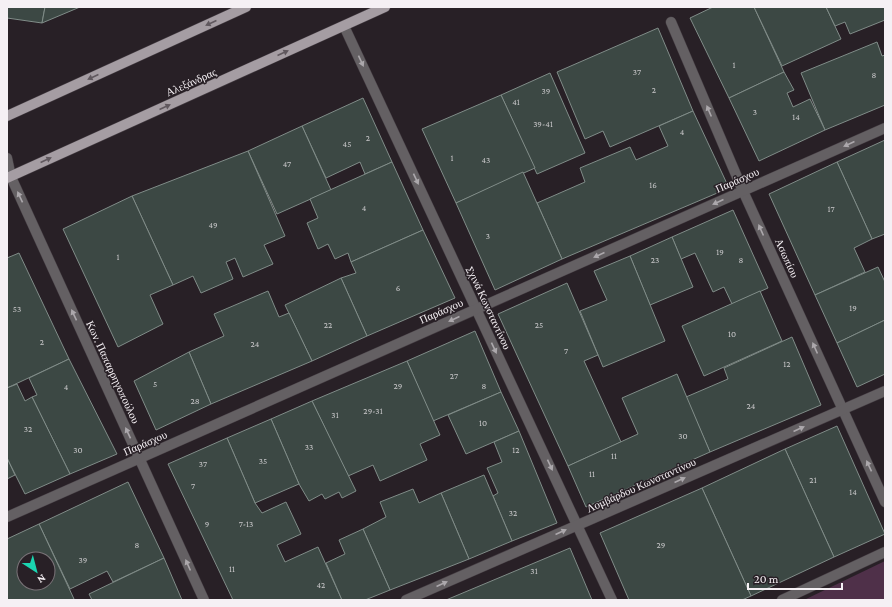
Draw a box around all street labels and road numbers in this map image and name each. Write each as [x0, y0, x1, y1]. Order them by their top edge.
street label: Αλεξάνδρας [164, 65, 219, 99]
street label: Παράσχου [713, 165, 761, 195]
street label: Ασωπίου [773, 236, 801, 280]
street label: Σχινά Κωνσταντίνου [465, 265, 514, 352]
street label: Παράσχου [417, 296, 465, 326]
street label: Κων. Παπαρρηγοπούλου [84, 319, 142, 426]
street label: Παράσχου [121, 428, 169, 458]
street label: Λομβάρδου Κωνσταντίνου [584, 455, 698, 516]

